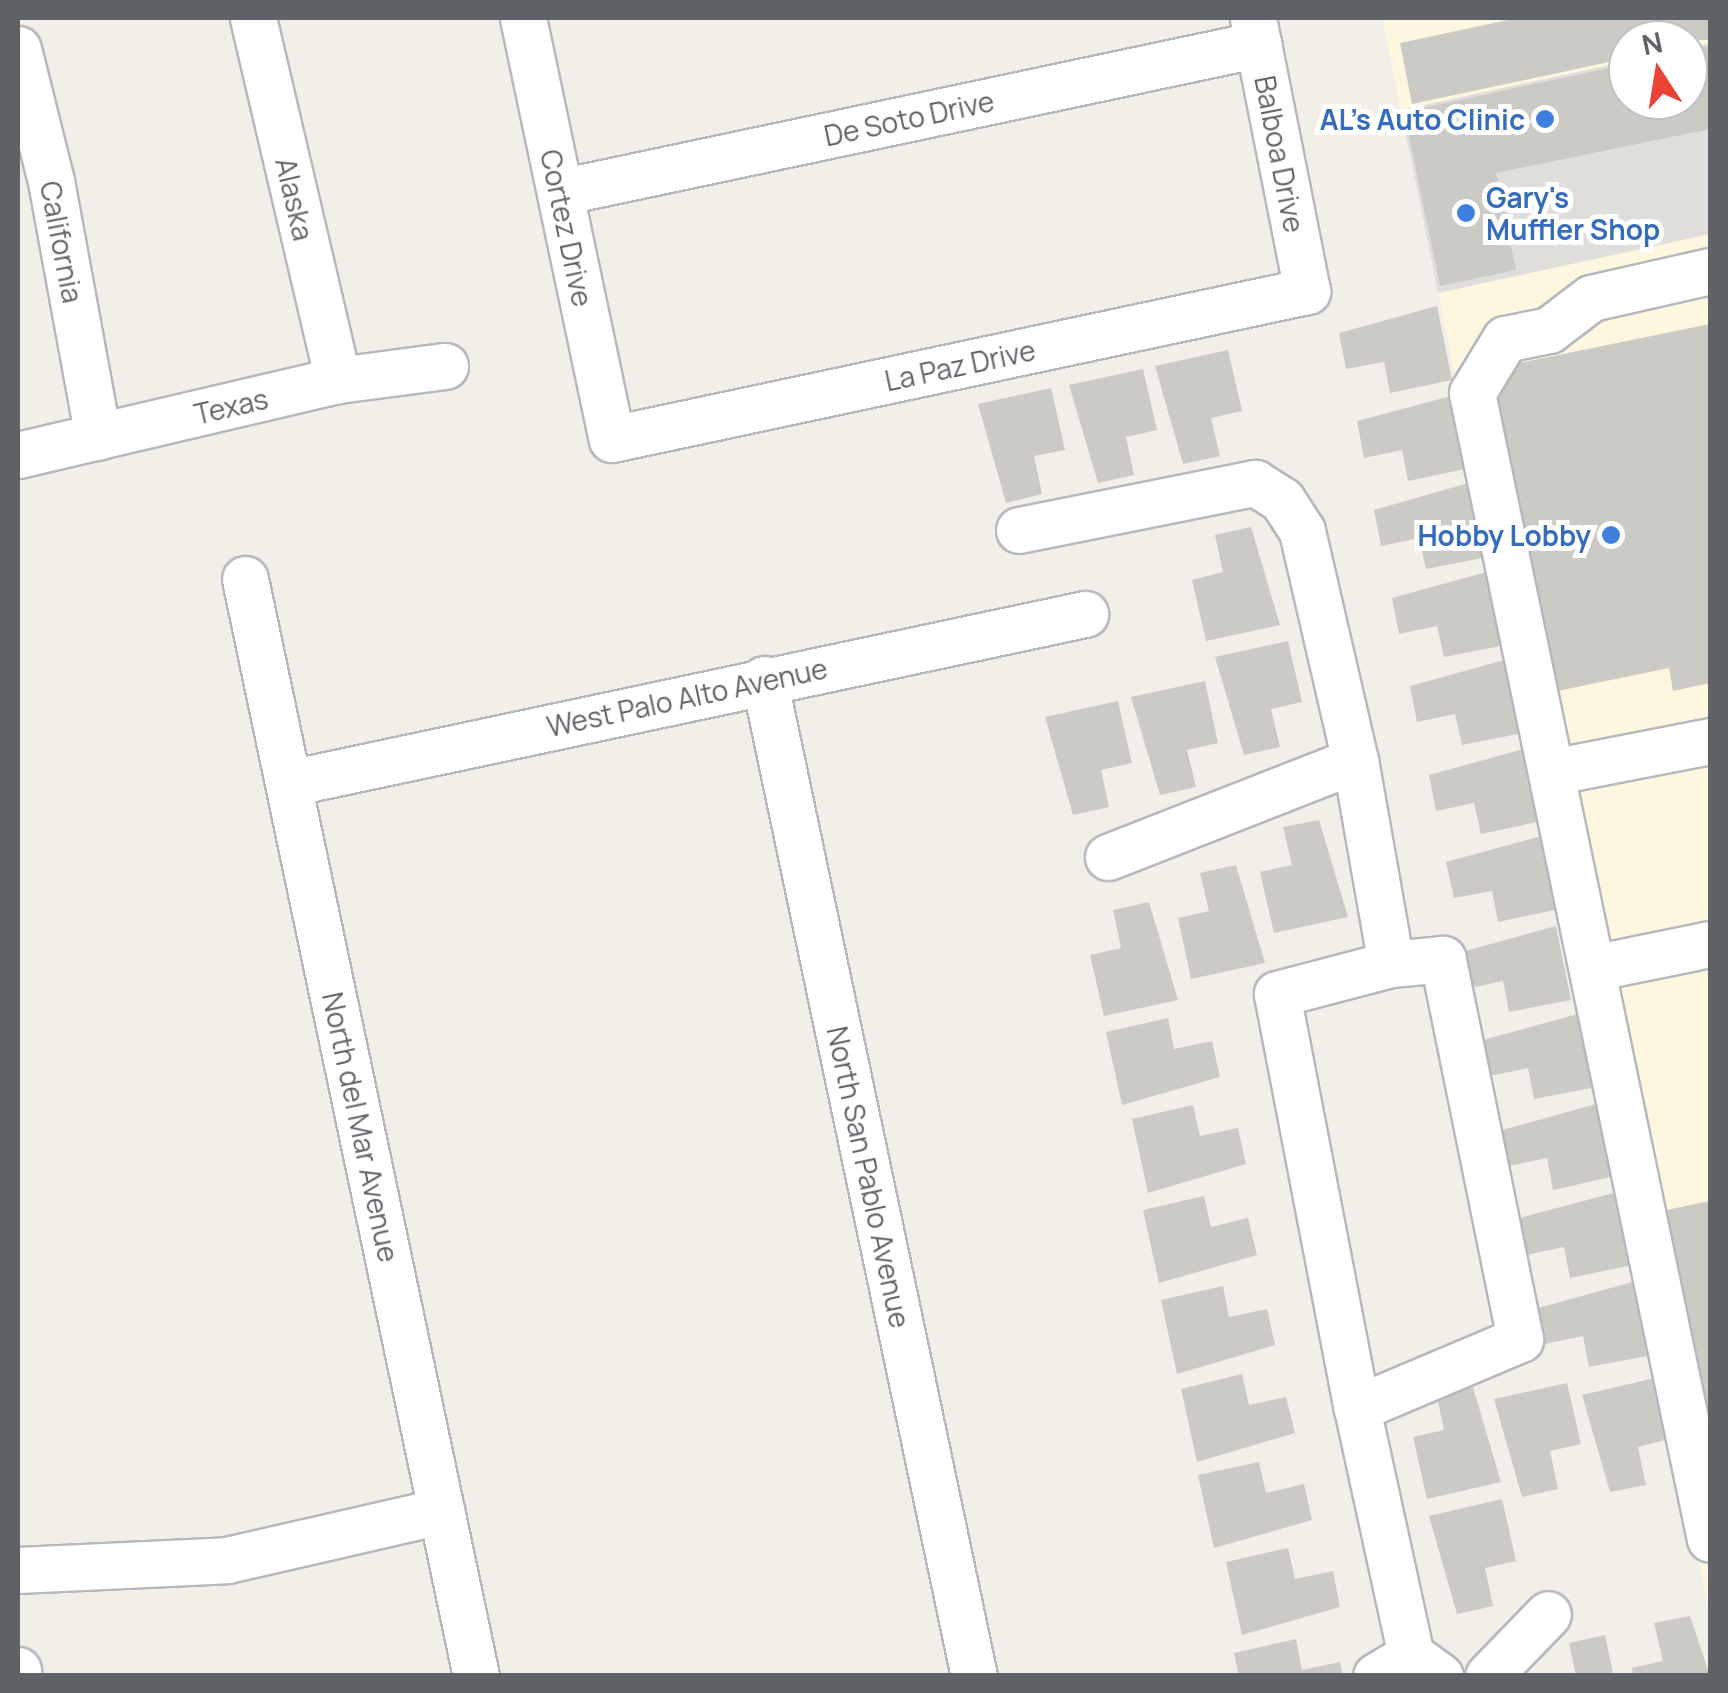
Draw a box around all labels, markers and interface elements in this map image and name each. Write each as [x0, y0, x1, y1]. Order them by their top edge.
north arrow [1608, 20, 1708, 120]
text: N [1638, 22, 1666, 63]
street label: Balboa Drive [1248, 73, 1312, 235]
street label: De Soto Drive [821, 84, 997, 152]
place label: AL's Auto Clinic [1320, 102, 1525, 136]
marker: AL's Auto Clinic [1534, 108, 1556, 130]
street label: Cortez Drive [534, 146, 600, 310]
street label: Alaska [269, 154, 321, 244]
street label: California [34, 178, 90, 306]
place label: Gary's Muffler Shop [1486, 180, 1660, 246]
marker: Gary's Muffler Shop [1455, 202, 1477, 224]
street label: La Paz Drive [882, 333, 1038, 397]
street label: Texas [191, 381, 271, 431]
place label: Hobby Lobby [1417, 518, 1591, 552]
marker: Hobby Lobby [1600, 524, 1622, 546]
street label: West Palo Alto Avenue [544, 651, 830, 743]
street label: North del Mar Avenue [316, 989, 406, 1265]
street label: North San Pablo Avenue [821, 1023, 917, 1331]

